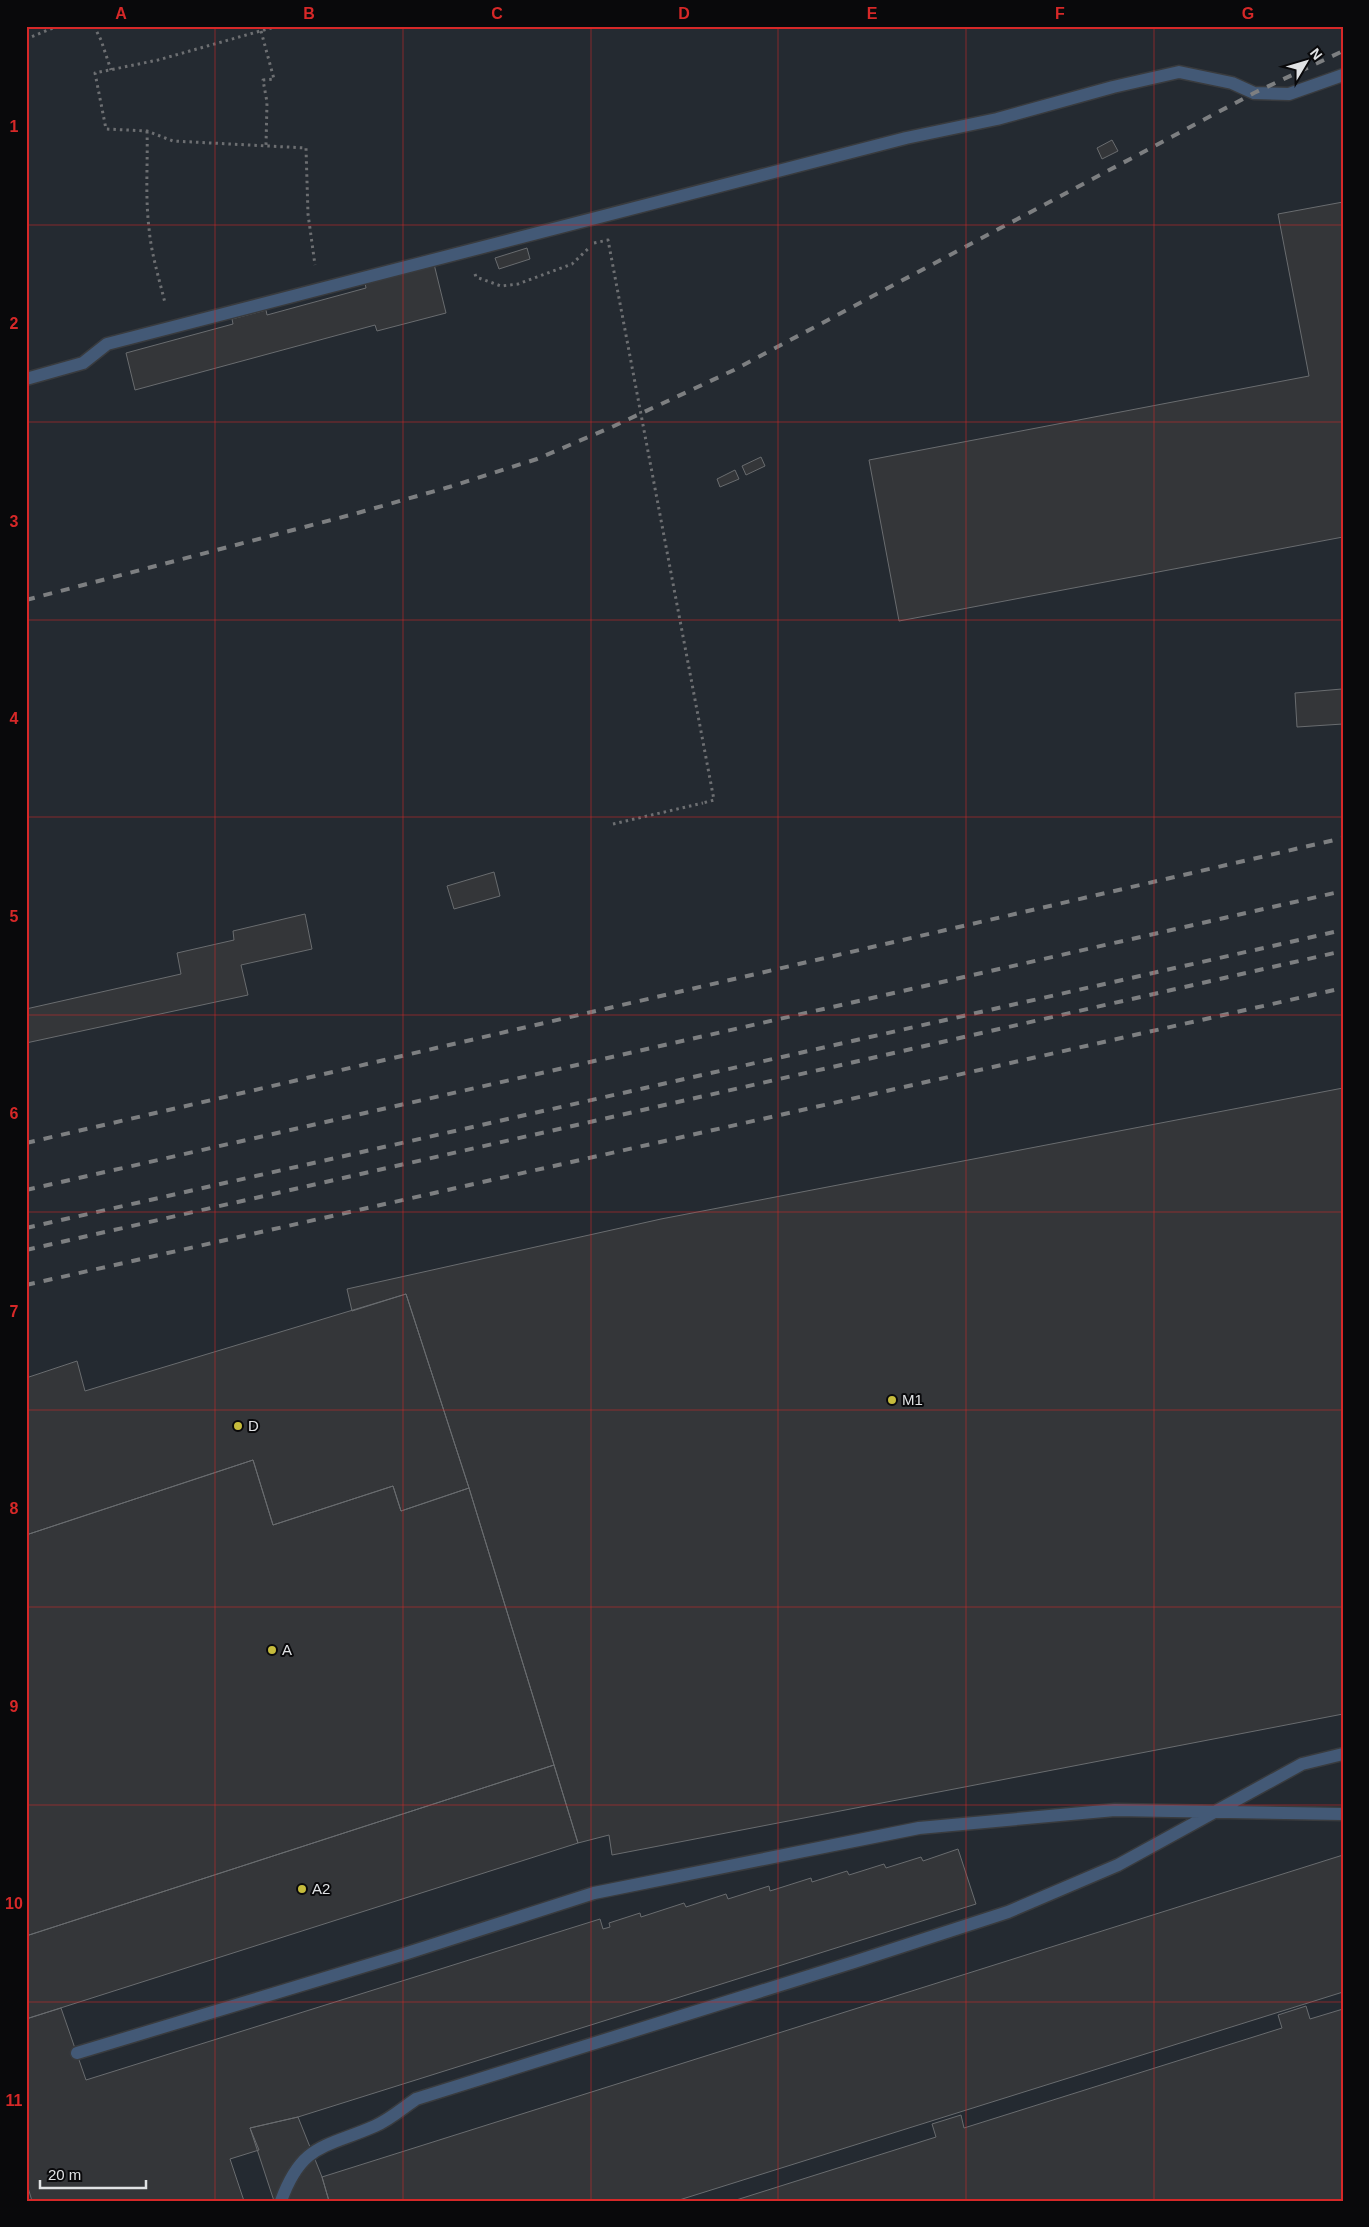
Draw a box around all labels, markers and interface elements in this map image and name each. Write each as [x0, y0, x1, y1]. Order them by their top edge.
text: A [115, 5, 127, 22]
text: B [303, 5, 315, 22]
text: C [491, 5, 503, 22]
text: D [678, 5, 690, 22]
text: E [867, 5, 878, 22]
text: F [1055, 5, 1065, 22]
text: G [1242, 5, 1254, 22]
north arrow [1282, 38, 1332, 88]
text: N [1307, 45, 1326, 63]
text: 1 [10, 118, 19, 135]
text: 2 [10, 315, 19, 332]
text: 3 [10, 513, 19, 530]
text: 4 [10, 710, 19, 727]
text: 5 [10, 908, 19, 925]
text: 6 [10, 1105, 19, 1122]
text: 7 [10, 1303, 19, 1320]
place label: M1 [902, 1391, 923, 1408]
marker: M1 [886, 1394, 898, 1406]
place label: D [248, 1417, 259, 1434]
marker: D [232, 1420, 244, 1432]
text: 8 [10, 1500, 19, 1517]
place label: A [282, 1641, 292, 1658]
marker: A [266, 1644, 278, 1656]
text: 9 [10, 1698, 19, 1715]
place label: A2 [312, 1880, 330, 1897]
marker: A2 [296, 1883, 308, 1895]
text: 10 [5, 1895, 23, 1912]
text: 11 [6, 2092, 23, 2109]
scale bar [40, 2157, 146, 2189]
text: 20 m [48, 2166, 81, 2183]

